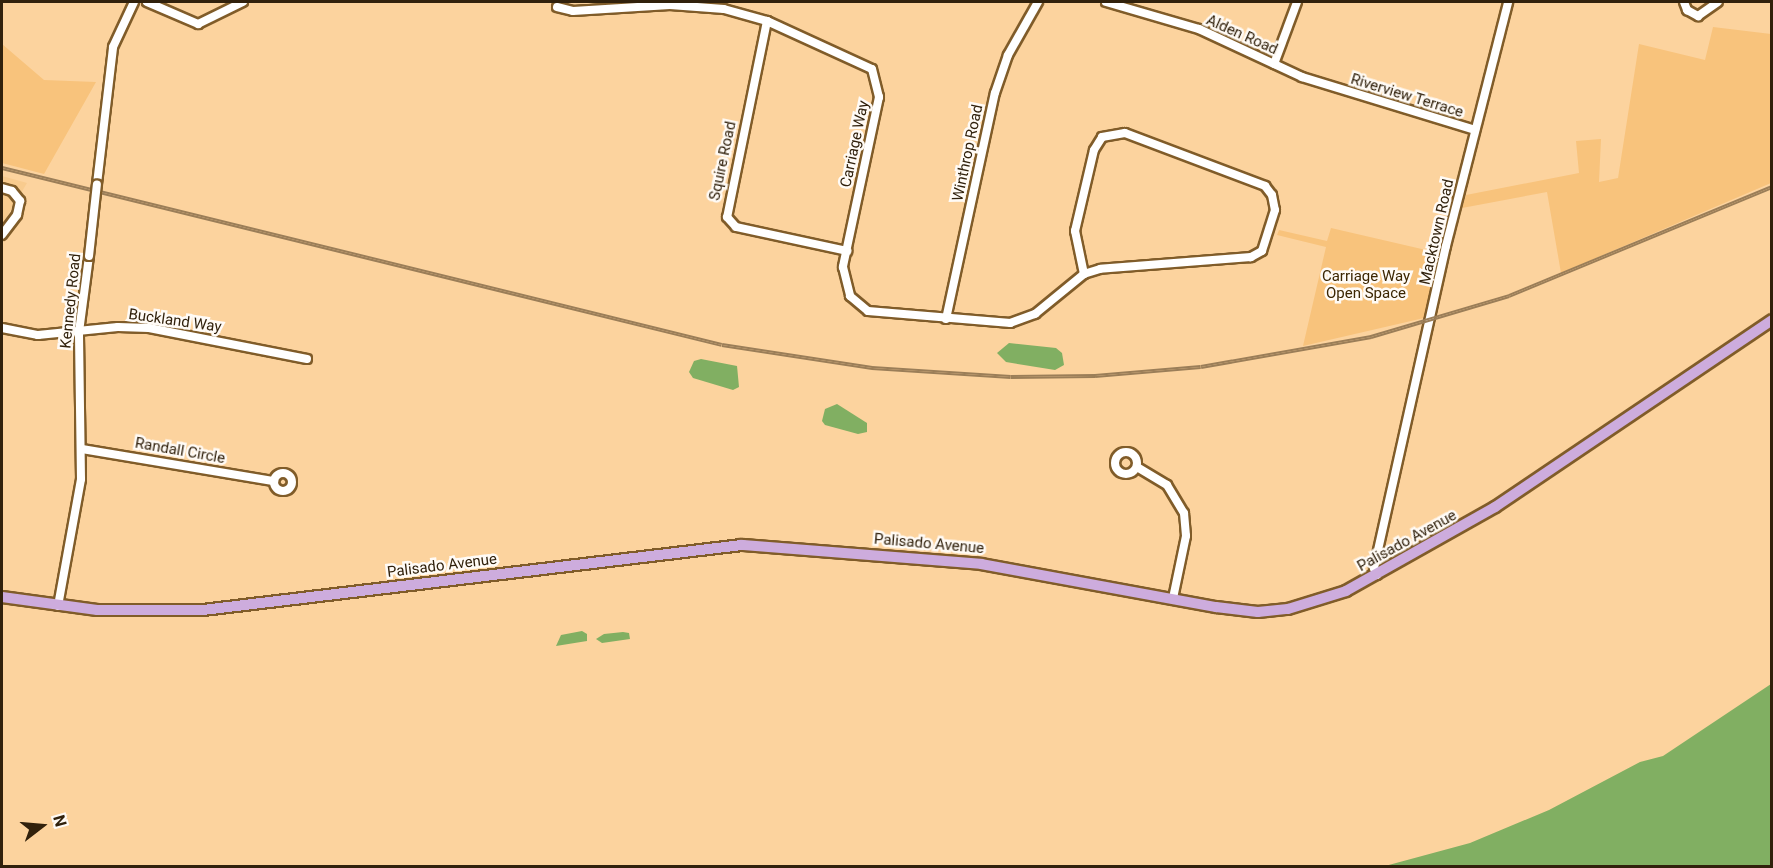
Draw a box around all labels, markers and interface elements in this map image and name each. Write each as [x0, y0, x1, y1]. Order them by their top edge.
street label: Alden Road [1204, 11, 1280, 59]
street label: Riverview Terrace [1348, 70, 1466, 122]
street label: Carriage Way [837, 99, 873, 189]
street label: Winthrop Road [949, 103, 987, 203]
street label: Squire Road [706, 120, 740, 202]
street label: Macktown Road [1416, 177, 1458, 287]
street label: Kennedy Road [57, 253, 85, 349]
park label: Carriage Way Open Space [1322, 267, 1410, 302]
street label: Buckland Way [127, 306, 223, 336]
street label: Randall Circle [134, 434, 226, 468]
street label: Palisado Avenue [1354, 506, 1460, 576]
street label: Palisado Avenue [873, 530, 985, 558]
street label: Palisado Avenue [386, 550, 498, 582]
north arrow [12, 796, 72, 856]
text: N [49, 813, 70, 829]

